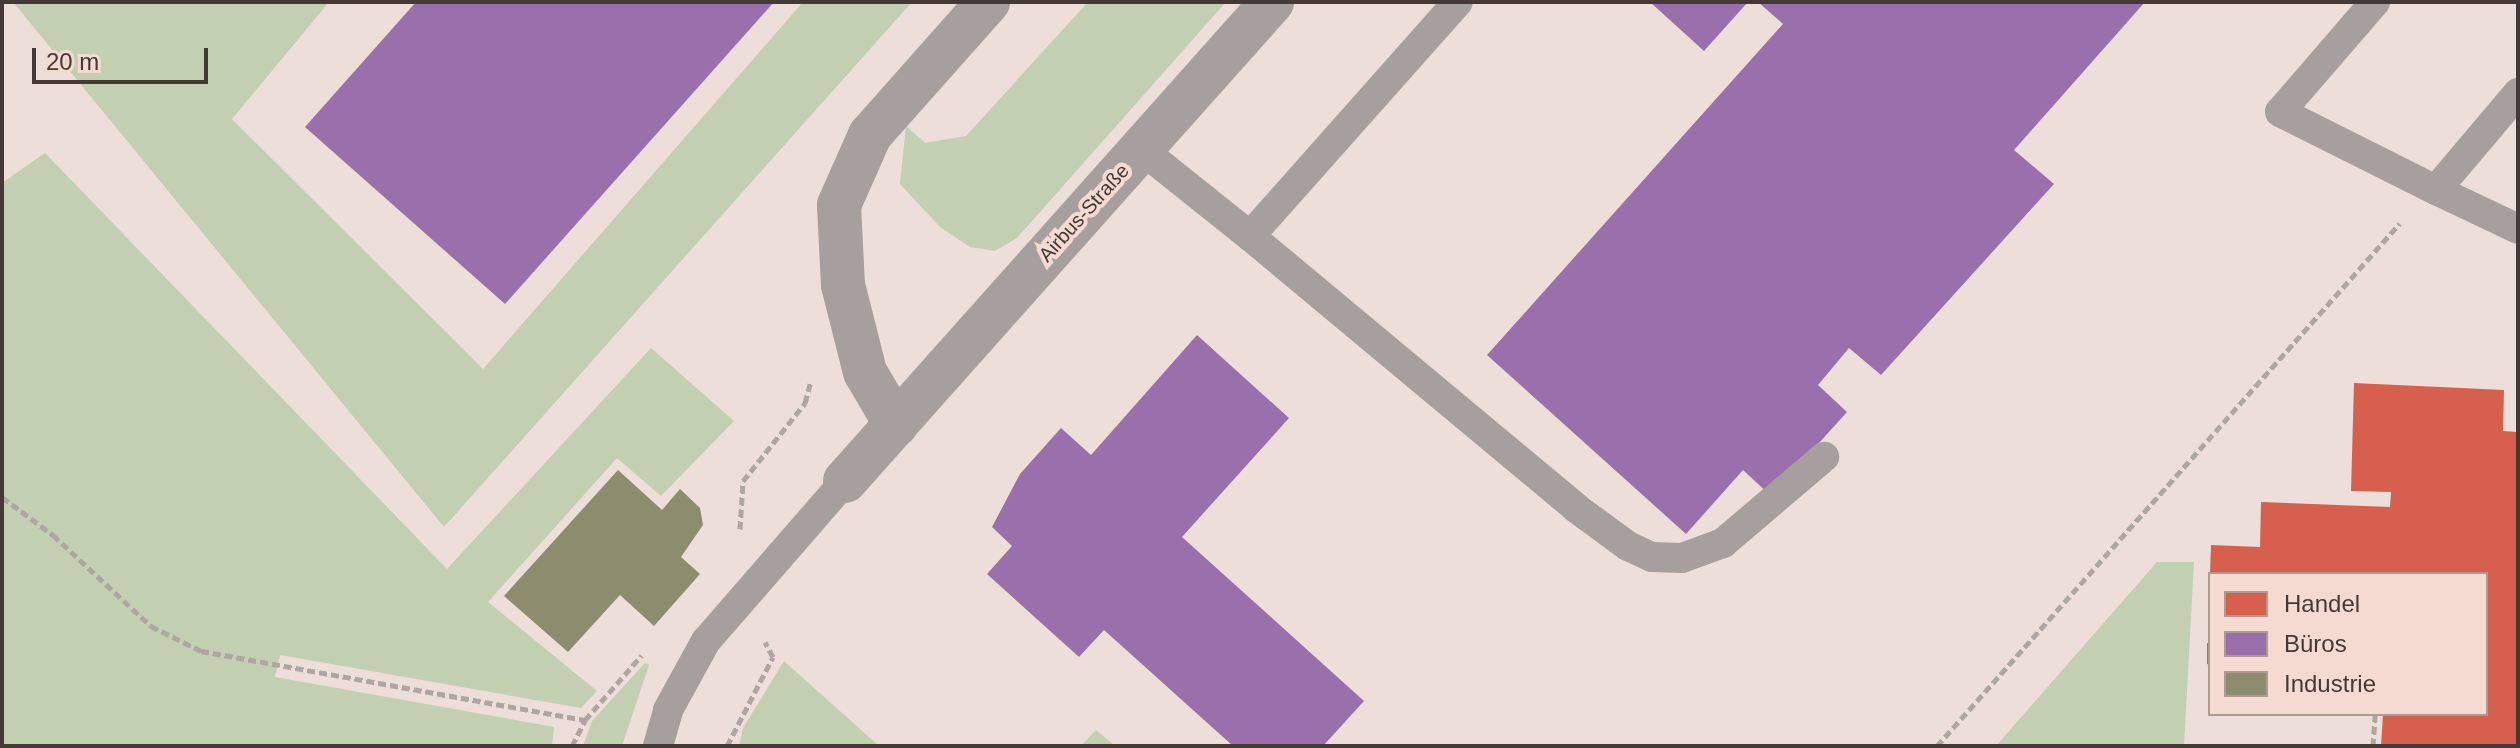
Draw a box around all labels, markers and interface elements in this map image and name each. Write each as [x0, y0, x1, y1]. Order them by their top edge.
scale bar [36, 32, 212, 82]
text: 20 m [46, 48, 99, 75]
street label: Airbus-Straße [1034, 159, 1134, 267]
legend [2208, 572, 2488, 716]
text: Handel [2284, 590, 2360, 617]
text: Büros [2284, 630, 2347, 657]
text: Industrie [2284, 670, 2376, 697]

